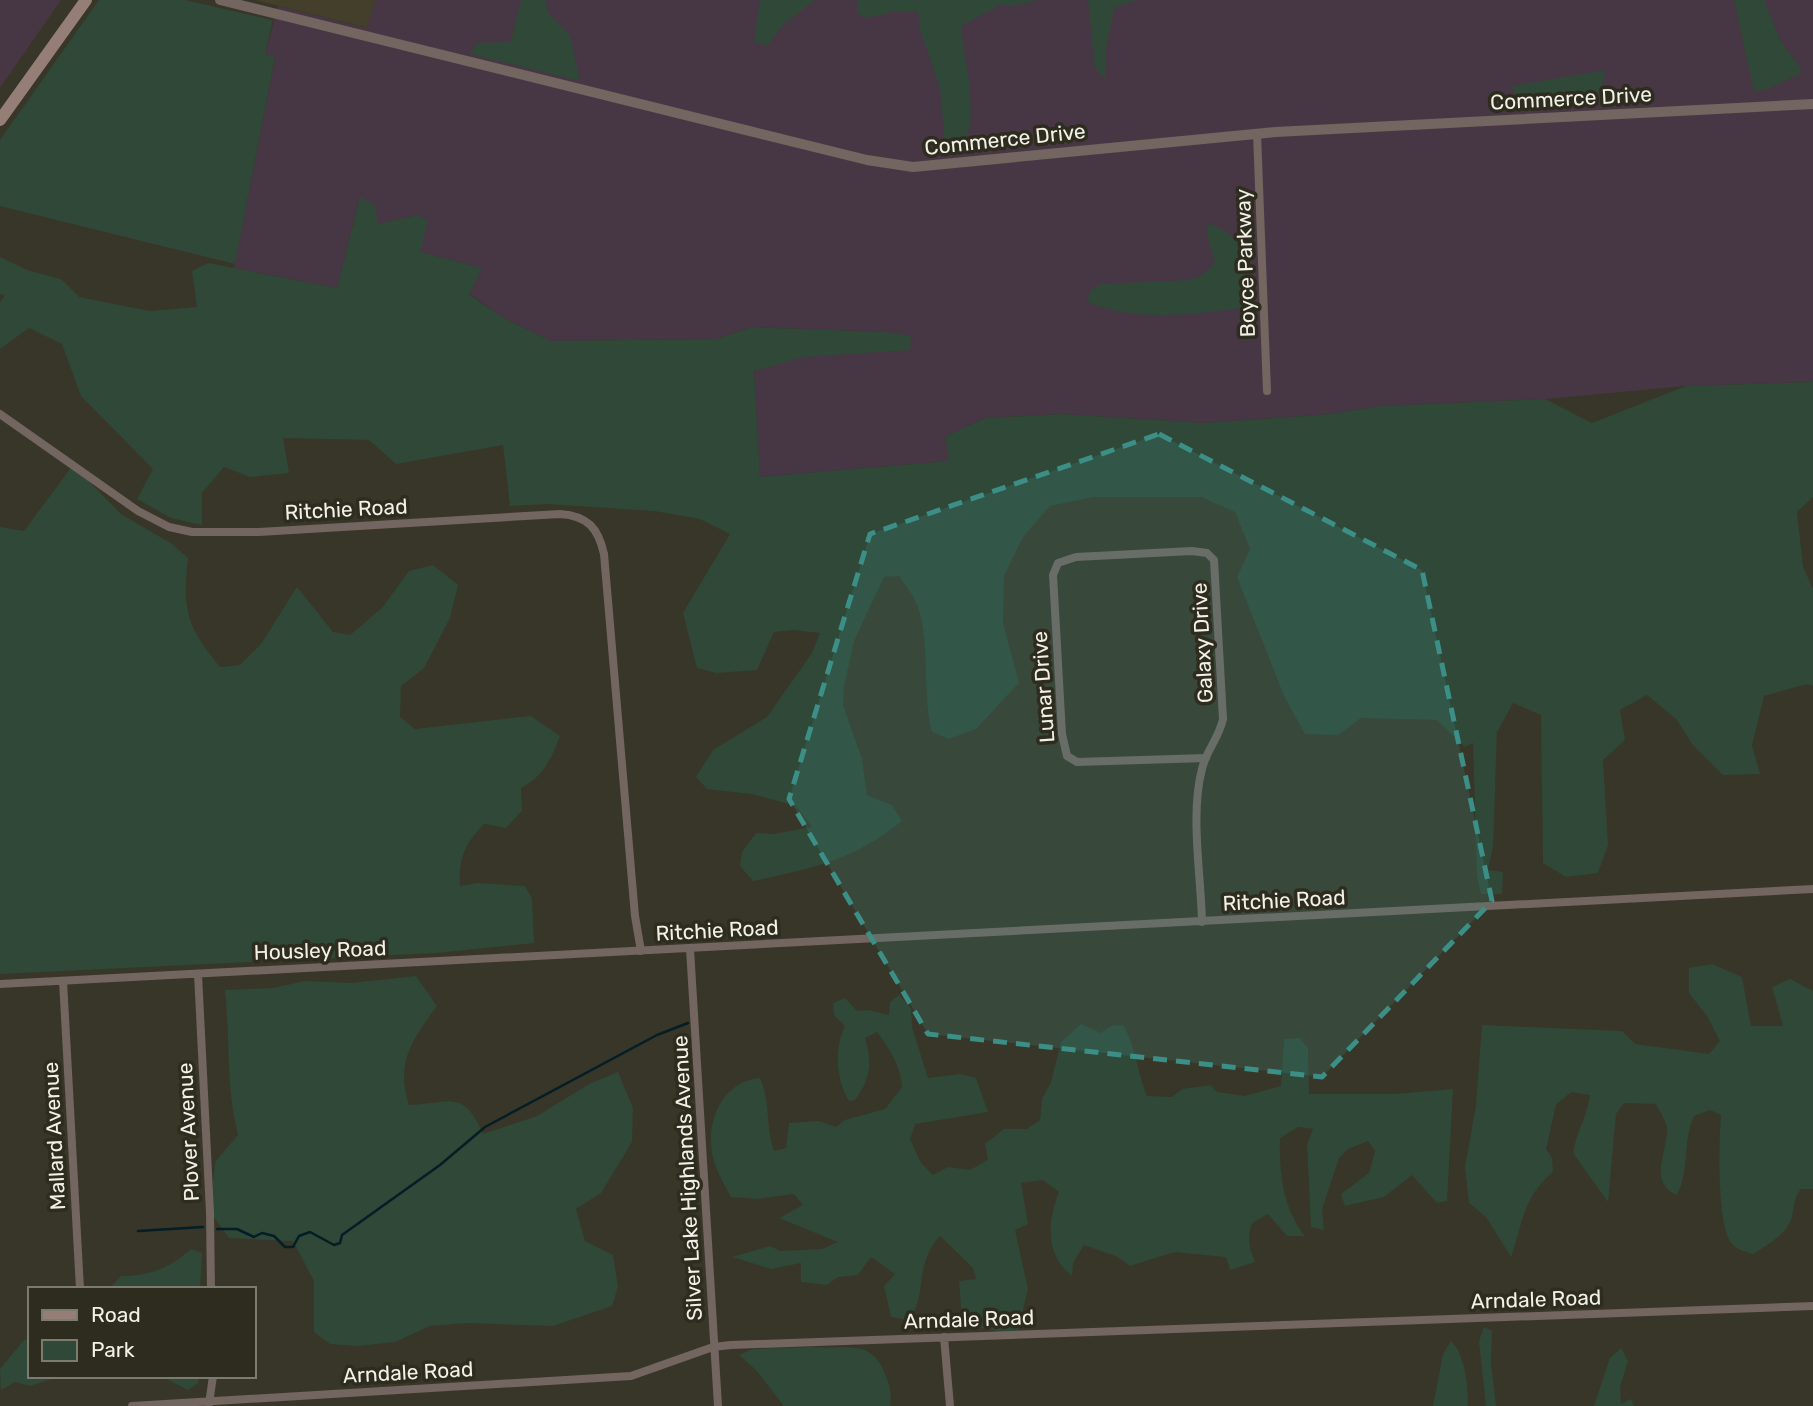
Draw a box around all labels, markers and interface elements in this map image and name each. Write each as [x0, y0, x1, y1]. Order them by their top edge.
street label: Commerce Drive [1489, 81, 1653, 115]
street label: Commerce Drive [923, 118, 1087, 160]
street label: Boyce Parkway [1230, 188, 1260, 338]
street label: Ritchie Road [284, 493, 408, 525]
street label: Galaxy Drive [1186, 582, 1218, 704]
street label: Lunar Drive [1027, 630, 1059, 744]
street label: Ritchie Road [1222, 884, 1346, 916]
street label: Ritchie Road [655, 914, 779, 946]
street label: Housley Road [253, 935, 387, 965]
street label: Silver Lake Highlands Avenue [667, 1035, 707, 1321]
street label: Mallard Avenue [38, 1061, 70, 1211]
street label: Plover Avenue [172, 1062, 204, 1202]
street label: Arndale Road [1470, 1284, 1602, 1314]
legend [28, 1287, 256, 1378]
text: Road [91, 1302, 141, 1327]
street label: Arndale Road [903, 1304, 1035, 1334]
text: Park [91, 1337, 135, 1362]
street label: Arndale Road [342, 1356, 474, 1388]

